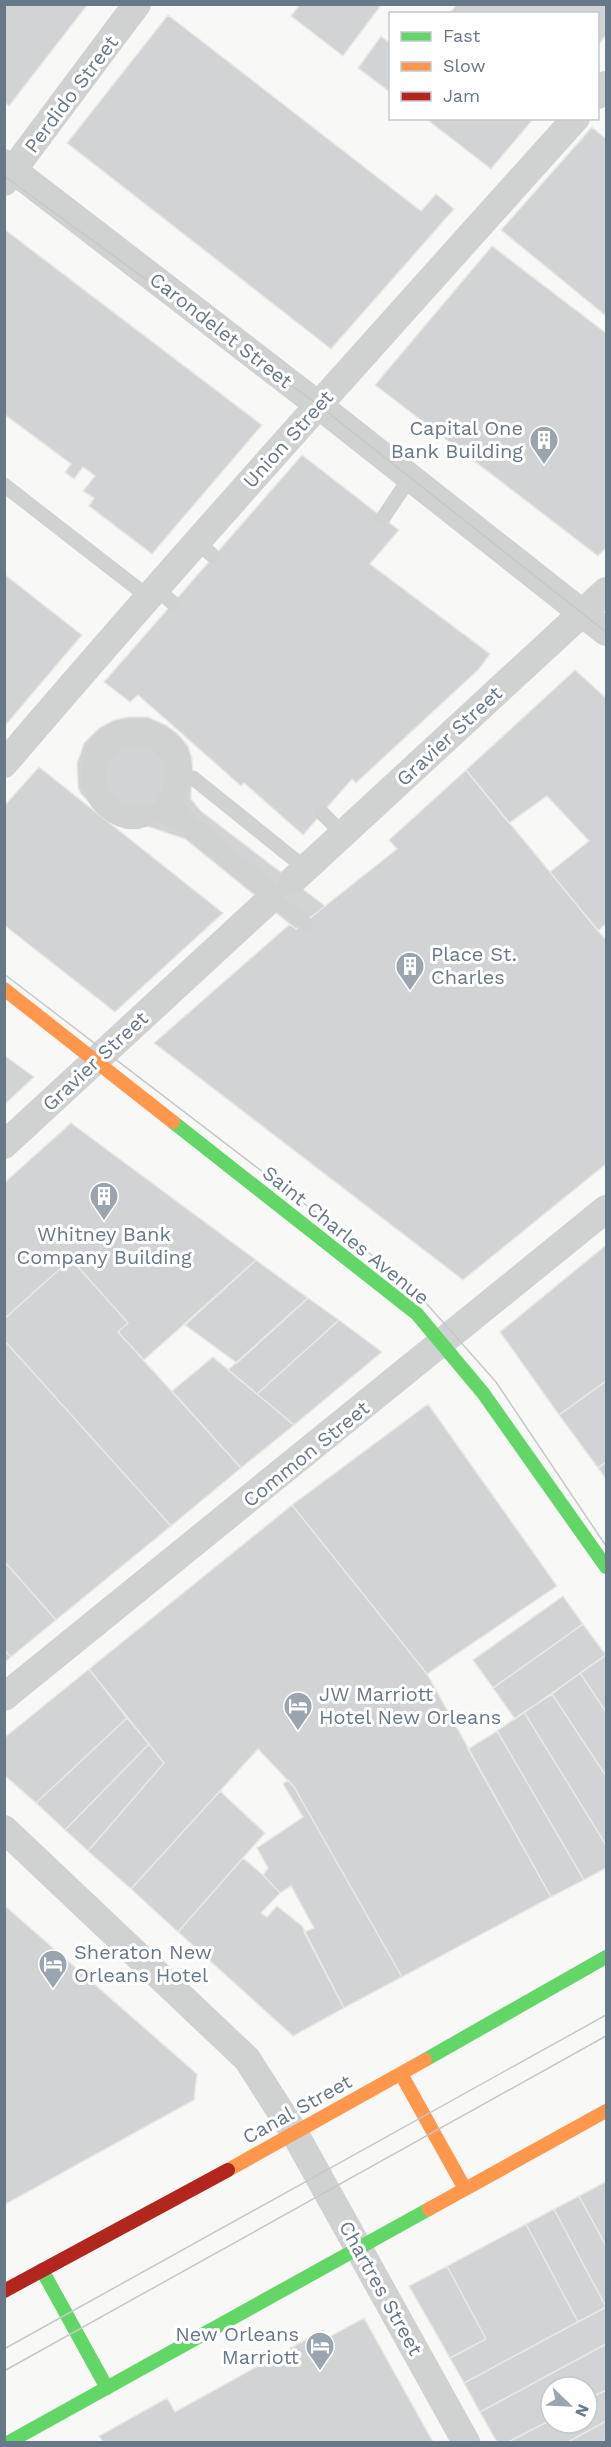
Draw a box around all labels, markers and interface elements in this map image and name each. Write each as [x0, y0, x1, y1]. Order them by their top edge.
legend [389, 12, 599, 120]
text: Fast [443, 25, 481, 46]
street label: Perdido Street [19, 30, 123, 157]
text: Slow [443, 55, 486, 76]
text: Jam [443, 85, 480, 106]
street label: Carondelet Street [145, 267, 297, 393]
street label: Union Street [238, 385, 339, 493]
place label: Capital One Bank Building [391, 416, 523, 463]
building icon: Capital One Bank Building [528, 424, 560, 466]
street label: Gravier Street [391, 681, 507, 791]
place label: Place St. Charles [431, 942, 517, 989]
building icon: Place St. Charles [394, 950, 426, 992]
street label: Gravier Street [37, 1006, 153, 1116]
street label: Saint Charles Avenue [258, 1160, 434, 1310]
building icon: Whitney Bank Company Building [88, 1180, 120, 1222]
place label: Whitney Bank Company Building [16, 1222, 192, 1269]
street label: Common Street [238, 1395, 374, 1512]
place label: JW Marriott Hotel New Orleans [319, 1682, 501, 1729]
hotel icon: JW Marriott Hotel New Orleans [282, 1690, 314, 1732]
place label: Sheraton New Orleans Hotel [74, 1940, 212, 1987]
hotel icon: Sheraton New Orleans Hotel [37, 1948, 69, 1990]
street label: Canal Street [238, 2069, 356, 2149]
street label: Chartres Street [334, 2216, 428, 2360]
place label: New Orleans Marriott [175, 2322, 300, 2369]
hotel icon: New Orleans Marriott [304, 2330, 336, 2372]
north arrow [539, 2375, 599, 2435]
text: N [571, 2401, 593, 2420]

